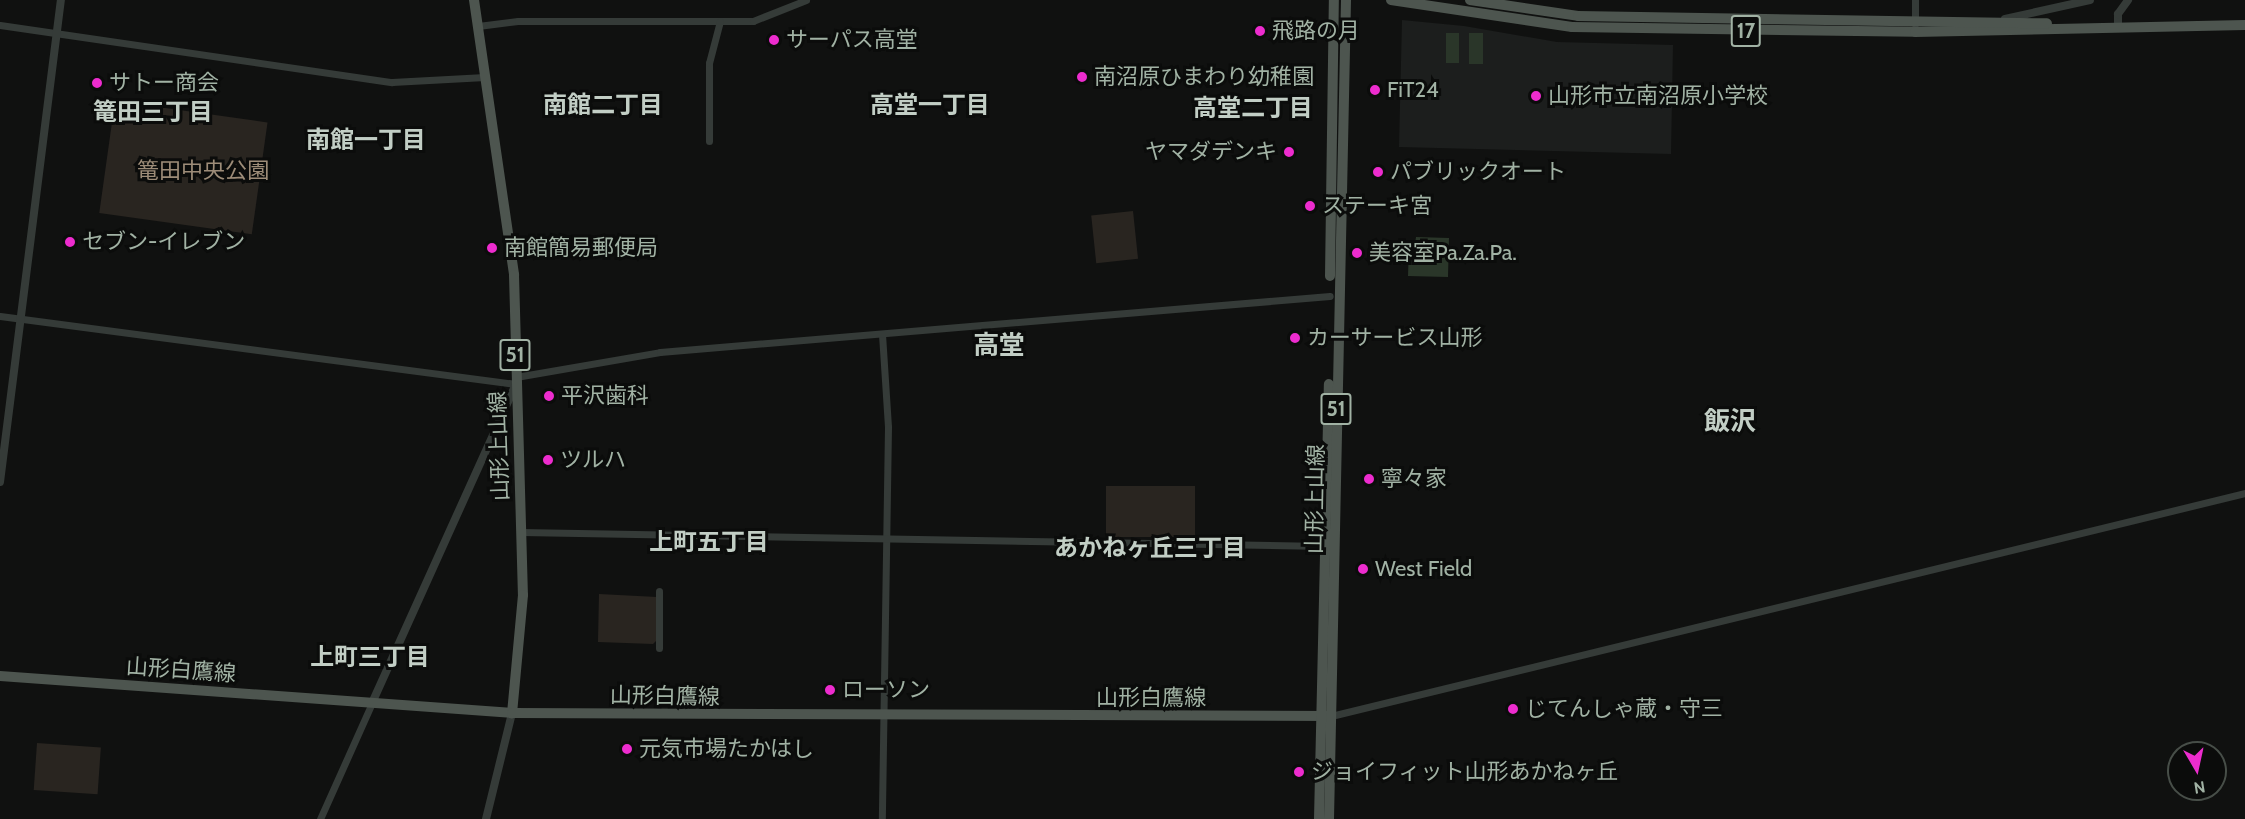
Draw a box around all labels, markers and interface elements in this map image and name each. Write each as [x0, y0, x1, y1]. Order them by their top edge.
road number: 17 [1730, 13, 1762, 49]
place label: 飛路の月 [1272, 18, 1360, 44]
marker: 飛路の月 [1253, 24, 1267, 38]
place label: サーパス高堂 [786, 27, 918, 53]
marker: サーパス高堂 [767, 33, 781, 47]
place label: 南沼原ひまわり幼稚園 [1094, 64, 1314, 90]
place label: サトー商会 [109, 70, 219, 96]
marker: 南沼原ひまわり幼稚園 [1075, 70, 1089, 84]
marker: サトー商会 [90, 76, 104, 90]
place label: FiT24 [1387, 77, 1439, 103]
marker: FiT24 [1368, 83, 1382, 97]
place label: 山形市立南沼原小学校 [1548, 83, 1768, 109]
marker: 山形市立南沼原小学校 [1529, 89, 1543, 103]
district label: 南館二丁目 [543, 91, 663, 119]
district label: 高堂一丁目 [870, 91, 990, 119]
district label: 高堂二丁目 [1193, 94, 1313, 122]
district label: 篭田三丁目 [93, 98, 213, 126]
district label: 南館一丁目 [306, 126, 426, 154]
place label: ヤマダデンキ [1145, 139, 1277, 165]
marker: ヤマダデンキ [1282, 145, 1296, 159]
park label: 篭田中央公園 [137, 158, 269, 184]
place label: パブリックオート [1390, 159, 1566, 185]
marker: パブリックオート [1371, 165, 1385, 179]
place label: ステーキ宮 [1322, 193, 1432, 219]
marker: ステーキ宮 [1303, 199, 1317, 213]
place label: セブン-イレブン [82, 229, 245, 255]
marker: セブン-イレブン [63, 235, 77, 249]
place label: 南館簡易郵便局 [504, 235, 658, 261]
place label: 美容室Pa.Za.Pa. [1369, 240, 1517, 266]
marker: 南館簡易郵便局 [485, 241, 499, 255]
marker: 美容室Pa.Za.Pa. [1350, 246, 1364, 260]
place label: カーサービス山形 [1307, 325, 1483, 351]
district label: 高堂 [973, 330, 1025, 362]
marker: カーサービス山形 [1288, 331, 1302, 345]
road number: 51 [498, 337, 532, 373]
place label: 平沢歯科 [561, 383, 649, 409]
marker: 平沢歯科 [542, 389, 556, 403]
street label: 山形上山線 [484, 391, 514, 501]
road number: 51 [1320, 391, 1352, 427]
district label: 飯沢 [1704, 406, 1756, 438]
street label: 山形上山線 [1301, 444, 1329, 554]
place label: ツルハ [560, 447, 626, 473]
marker: ツルハ [541, 453, 555, 467]
place label: 寧々家 [1381, 466, 1447, 492]
marker: 寧々家 [1362, 472, 1376, 486]
district label: 上町五丁目 [649, 528, 769, 556]
district label: あかねヶ丘三丁目 [1054, 534, 1246, 562]
place label: West Field [1375, 556, 1472, 582]
marker: West Field [1356, 562, 1370, 576]
district label: 上町三丁目 [310, 643, 430, 671]
street label: 山形白鷹線 [125, 653, 237, 687]
place label: ローソン [842, 677, 930, 703]
street label: 山形白鷹線 [610, 682, 720, 710]
marker: ローソン [823, 683, 837, 697]
street label: 山形白鷹線 [1096, 685, 1206, 711]
place label: じてんしゃ蔵・守三 [1525, 696, 1723, 722]
marker: じてんしゃ蔵・守三 [1506, 702, 1520, 716]
place label: 元気市場たかはし [639, 736, 815, 762]
north arrow [2167, 741, 2227, 801]
marker: 元気市場たかはし [620, 742, 634, 756]
place label: ジョイフィット山形あかねヶ丘 [1311, 759, 1619, 785]
marker: ジョイフィット山形あかねヶ丘 [1292, 765, 1306, 779]
text: N [2193, 777, 2207, 798]

